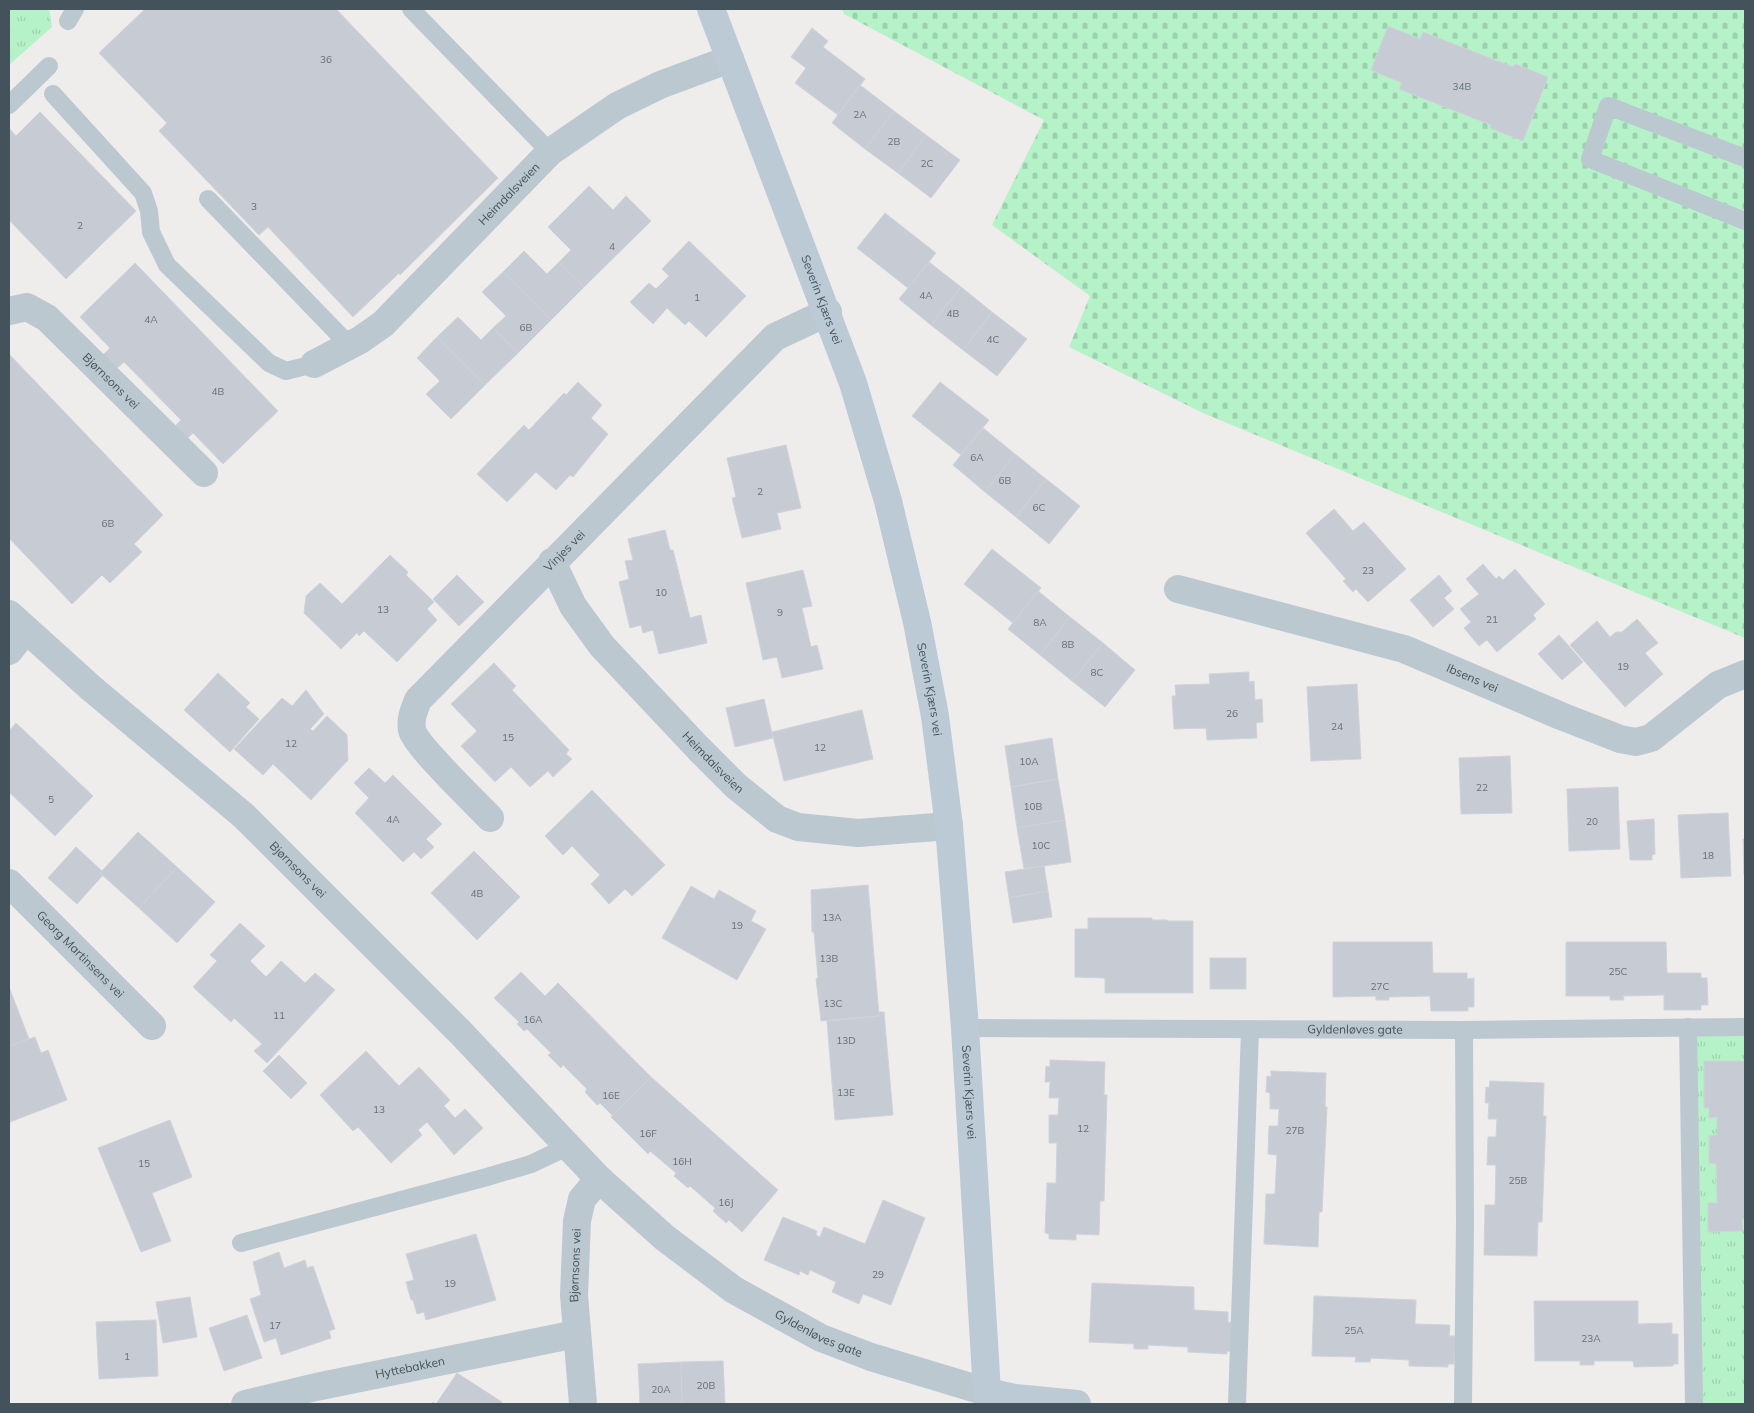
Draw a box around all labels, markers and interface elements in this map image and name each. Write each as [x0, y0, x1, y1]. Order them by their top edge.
house number: 36 [320, 53, 332, 66]
house number: 34B [1453, 80, 1472, 93]
house number: 2A [853, 108, 867, 121]
house number: 2B [888, 135, 901, 148]
house number: 2C [921, 157, 934, 170]
street label: Heimdalsveien [475, 159, 543, 228]
house number: 3 [251, 200, 257, 213]
house number: 2 [77, 219, 83, 232]
house number: 4 [609, 240, 615, 253]
street label: Severin Kjærs vei [798, 253, 846, 346]
house number: 4A [919, 289, 933, 302]
house number: 1 [694, 291, 700, 304]
house number: 4B [947, 307, 960, 320]
house number: 4A [144, 313, 158, 326]
house number: 6B [520, 321, 533, 334]
house number: 4C [987, 333, 1000, 346]
street label: Bjørnsons vei [80, 349, 143, 412]
house number: 4B [212, 385, 225, 398]
house number: 6A [970, 451, 984, 464]
house number: 6B [999, 474, 1012, 487]
house number: 2 [757, 485, 763, 498]
house number: 6C [1033, 501, 1046, 514]
house number: 6B [102, 517, 115, 530]
street label: Vinjes vei [540, 527, 588, 575]
house number: 23 [1362, 564, 1374, 577]
house number: 10 [655, 586, 667, 599]
house number: 13 [377, 603, 389, 616]
house number: 9 [777, 606, 783, 619]
house number: 21 [1486, 613, 1498, 626]
house number: 8A [1033, 616, 1047, 629]
house number: 8B [1062, 638, 1075, 651]
street label: Severin Kjærs vei [914, 641, 945, 737]
street label: Ibsens vei [1444, 660, 1501, 695]
house number: 19 [1617, 660, 1629, 673]
house number: 8C [1091, 666, 1104, 679]
house number: 26 [1226, 707, 1238, 720]
house number: 24 [1331, 720, 1343, 733]
street label: Heimdalsveien [679, 728, 747, 796]
house number: 15 [502, 731, 514, 744]
house number: 12 [285, 737, 297, 750]
house number: 12 [814, 741, 826, 754]
house number: 10A [1019, 755, 1039, 768]
house number: 22 [1476, 781, 1488, 794]
house number: 5 [48, 793, 54, 806]
house number: 10B [1024, 800, 1043, 813]
house number: 4A [386, 813, 400, 826]
house number: 20 [1586, 815, 1598, 828]
street label: Bjørnsons vei [267, 838, 330, 901]
house number: 10C [1032, 839, 1051, 852]
house number: 18 [1702, 849, 1714, 862]
house number: 4B [471, 887, 484, 900]
street label: Georg Martinsens vei [34, 907, 128, 1001]
house number: 13A [822, 911, 842, 924]
house number: 19 [731, 919, 743, 932]
house number: 13B [820, 952, 839, 965]
house number: 25C [1609, 965, 1628, 978]
house number: 27C [1371, 980, 1390, 993]
house number: 13C [824, 997, 843, 1010]
house number: 11 [273, 1009, 285, 1022]
house number: 16A [523, 1013, 543, 1026]
street label: Gyldenløves gate [1307, 1021, 1403, 1037]
house number: 13D [836, 1034, 856, 1047]
street label: Severin Kjærs vei [959, 1045, 980, 1140]
house number: 13E [837, 1086, 855, 1099]
house number: 16E [602, 1089, 620, 1102]
house number: 13 [373, 1103, 385, 1116]
house number: 12 [1077, 1122, 1089, 1135]
house number: 27B [1286, 1124, 1305, 1137]
house number: 16F [639, 1127, 657, 1140]
house number: 16H [672, 1155, 692, 1168]
house number: 15 [138, 1157, 150, 1170]
house number: 25B [1509, 1174, 1528, 1187]
house number: 16J [718, 1196, 734, 1209]
street label: Bjørnsons vei [566, 1228, 584, 1303]
house number: 29 [872, 1268, 884, 1281]
house number: 19 [444, 1277, 456, 1290]
street label: Gyldenløves gate [772, 1306, 865, 1360]
house number: 17 [269, 1319, 281, 1332]
house number: 25A [1344, 1324, 1364, 1337]
house number: 23A [1581, 1332, 1601, 1345]
house number: 1 [124, 1350, 130, 1363]
street label: Hyttebakken [374, 1353, 446, 1382]
house number: 20B [697, 1379, 716, 1392]
house number: 20A [651, 1383, 671, 1396]

